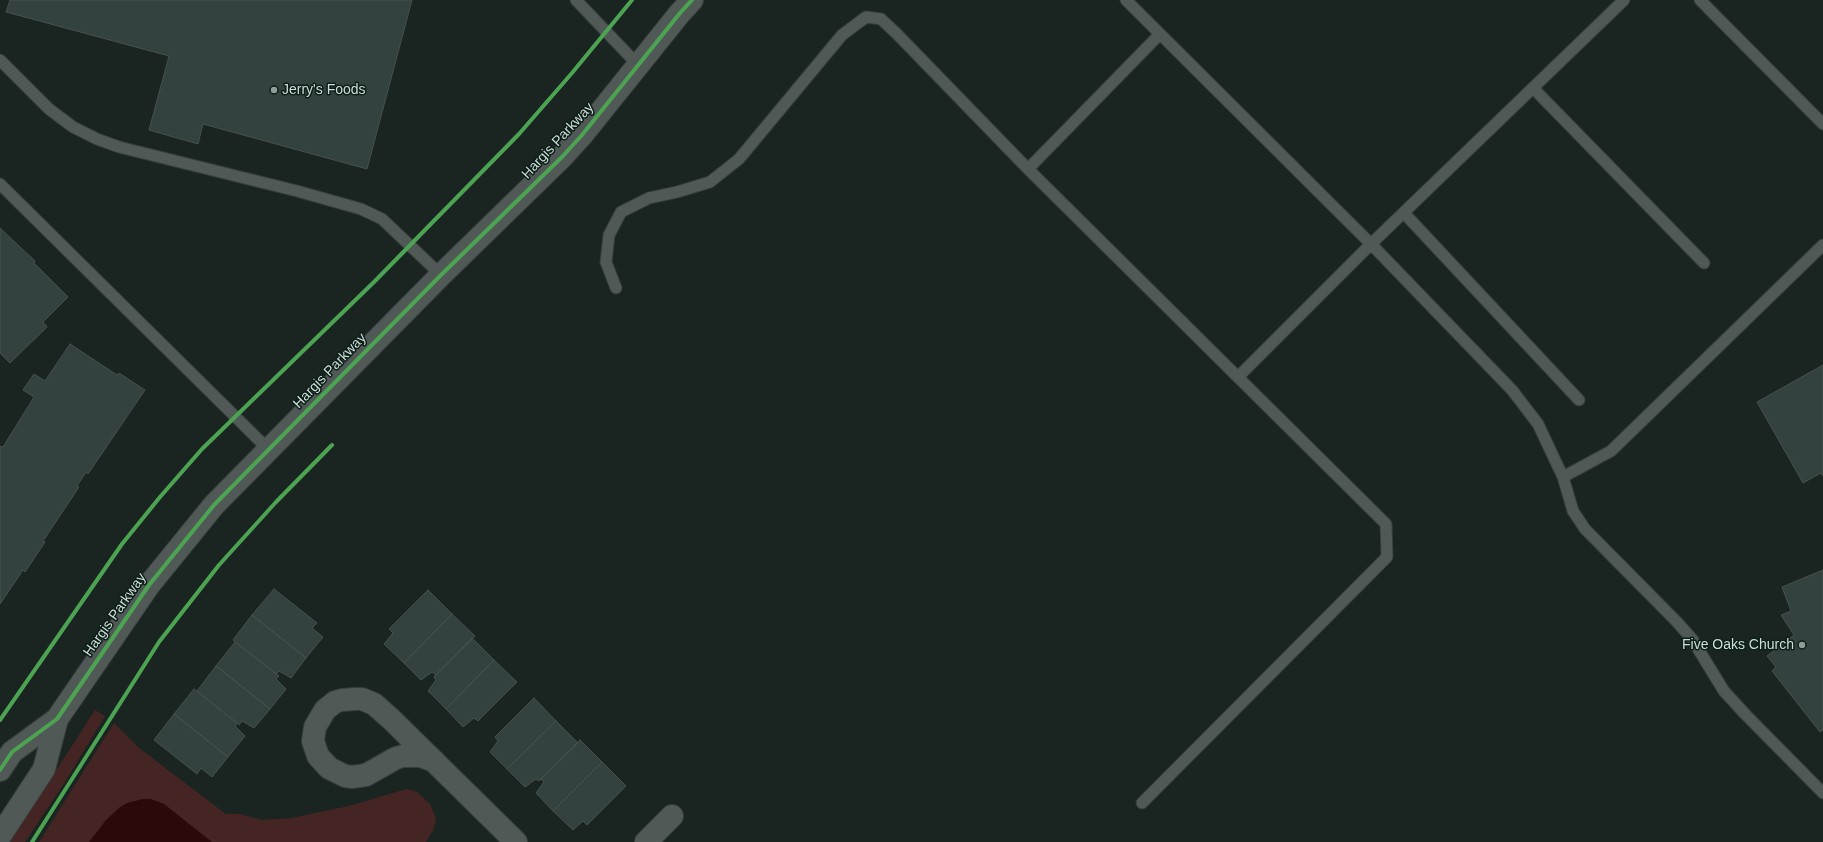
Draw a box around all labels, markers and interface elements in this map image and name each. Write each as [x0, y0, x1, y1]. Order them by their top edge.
place label: Jerry's Foods [282, 82, 366, 98]
marker: Jerry's Foods [269, 85, 279, 95]
street label: Hargis Parkway [518, 99, 598, 183]
street label: Hargis Parkway [290, 330, 370, 412]
street label: Hargis Parkway [80, 570, 150, 660]
place label: Five Oaks Church [1682, 637, 1794, 653]
marker: Five Oaks Church [1797, 640, 1807, 650]

